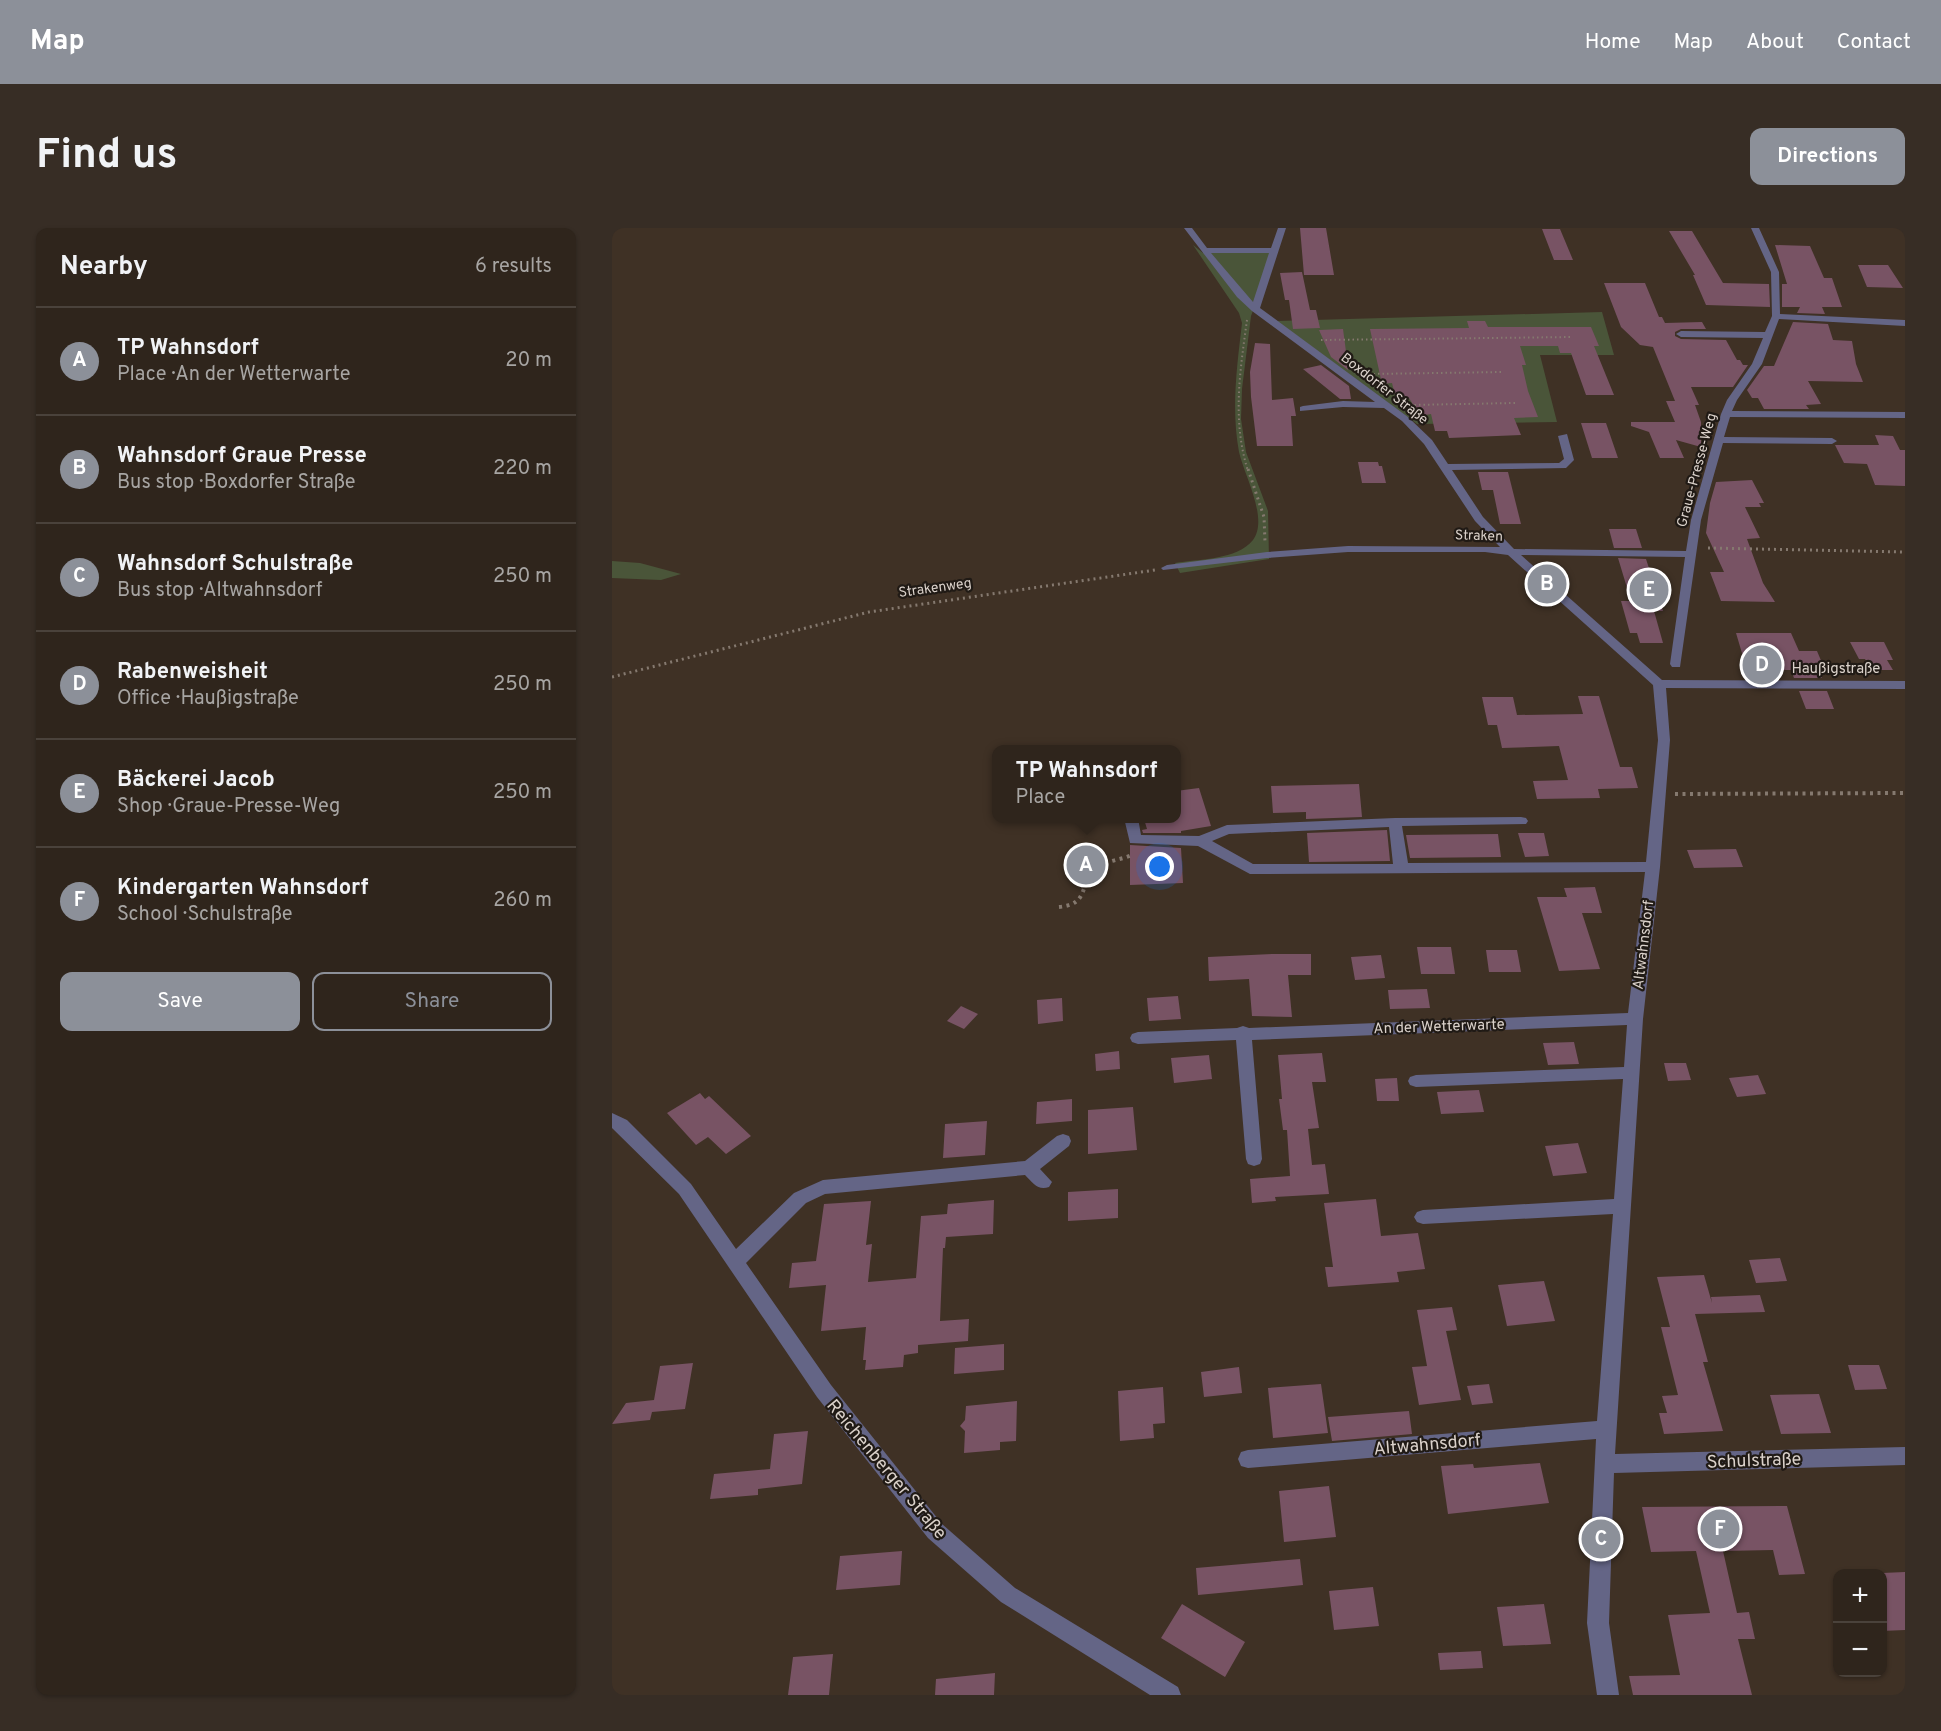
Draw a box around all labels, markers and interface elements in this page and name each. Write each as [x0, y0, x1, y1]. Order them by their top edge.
text: Map [30, 24, 85, 60]
text: Home [1585, 29, 1641, 56]
text: Map [1674, 29, 1713, 56]
text: About [1746, 29, 1804, 56]
text: Contact [1837, 29, 1911, 56]
button: Directions [1750, 128, 1905, 185]
text: Find us [36, 130, 177, 183]
text: Nearby [60, 251, 148, 284]
text: 6 results [475, 254, 552, 280]
text: TP Wahnsdorf [117, 335, 259, 362]
text: A [72, 348, 87, 374]
text: 20 m [505, 348, 552, 374]
street label: Boxdorfer Straße [1337, 350, 1431, 429]
text: Place · An der Wetterwarte [117, 362, 350, 388]
street label: Graue-Presse-Weg [1674, 411, 1721, 529]
text: Wahnsdorf Graue Presse [117, 443, 367, 470]
text: B [73, 456, 86, 482]
text: 220 m [493, 456, 552, 482]
text: Bus stop · Boxdorfer Straße [117, 470, 356, 496]
street label: Straken [1455, 527, 1503, 546]
text: Wahnsdorf Schulstraße [117, 551, 353, 578]
pin: B [1528, 562, 1566, 606]
text: C [73, 564, 86, 590]
text: 250 m [493, 564, 552, 590]
pin: E [1630, 568, 1668, 613]
street label: Strakenweg [898, 575, 973, 602]
text: Bus stop · Altwahnsdorf [117, 578, 322, 604]
pin: D [1742, 642, 1782, 688]
text: Rabenweisheit [117, 659, 268, 686]
street label: Haußigstraße [1792, 660, 1880, 679]
text: D [72, 672, 87, 698]
text: 250 m [493, 672, 552, 698]
text: Office · Haußigstraße [117, 686, 299, 712]
popup [992, 745, 1181, 823]
text: TP Wahnsdorf [1016, 758, 1157, 785]
text: Bäckerei Jacob [117, 767, 275, 794]
text: E [73, 780, 86, 806]
text: 250 m [493, 780, 552, 806]
text: Place [1016, 785, 1065, 811]
text: Shop · Graue-Presse-Weg [117, 794, 340, 820]
pin: A [1066, 842, 1106, 888]
your location [1145, 852, 1174, 881]
text: Kindergarten Wahnsdorf [117, 875, 368, 902]
text: F [74, 888, 85, 914]
text: 260 m [493, 888, 552, 914]
street label: Altwahnsdorf [1630, 900, 1659, 991]
text: School · Schulstraße [117, 902, 292, 928]
button: Save [60, 972, 300, 1031]
button: Share [312, 972, 552, 1031]
street label: An der Wetterwarte [1373, 1016, 1505, 1039]
street label: Reichenberger Straße [821, 1395, 951, 1545]
street label: Altwahnsdorf [1373, 1429, 1482, 1462]
street label: Schulstraße [1706, 1448, 1802, 1475]
pin: F [1700, 1506, 1740, 1552]
pin: C [1582, 1516, 1620, 1562]
map controls [1833, 1569, 1887, 1677]
button: + [1833, 1569, 1887, 1623]
button: − [1833, 1623, 1887, 1677]

